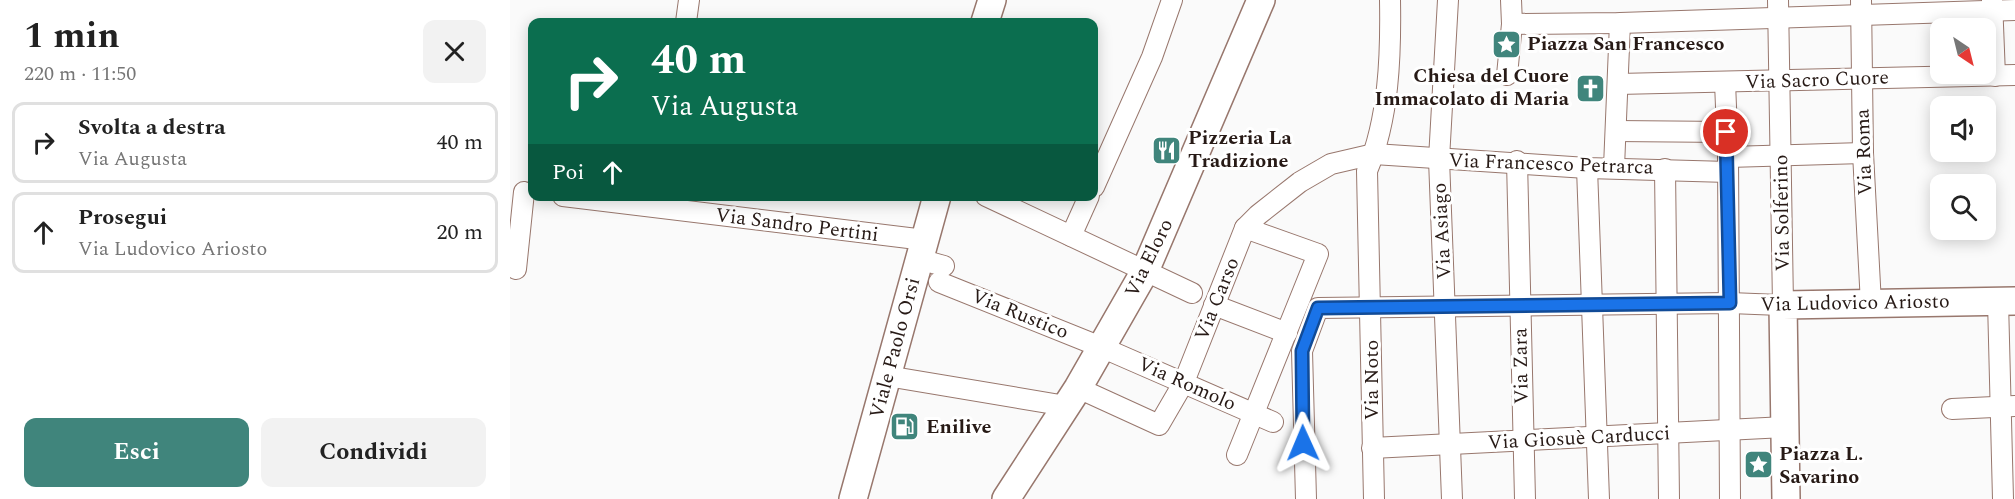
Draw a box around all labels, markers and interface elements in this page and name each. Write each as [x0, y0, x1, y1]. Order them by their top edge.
text: 1 min [24, 9, 120, 64]
north arrow [1930, 18, 1996, 84]
map controls [1930, 18, 1996, 240]
button: close [423, 20, 486, 83]
place icon: Piazza San Francesco [1490, 28, 1522, 60]
text: 40 m [651, 29, 746, 92]
place label: Piazza San Francesco [1527, 29, 1725, 59]
icon: right [552, 42, 630, 120]
text: 220 m · 11:50 [24, 59, 136, 89]
place label: Chiesa del Cuore Immacolato di Maria [1375, 61, 1570, 114]
street label: Via Sacro Cuore [1744, 62, 1890, 98]
church icon: Chiesa del Cuore Immacolato di Maria [1574, 72, 1606, 104]
text: Via Augusta [651, 86, 798, 128]
button: sound [1930, 96, 1996, 162]
pin [1700, 106, 1751, 157]
street label: Via Roma [1847, 108, 1881, 196]
text: Svolta a destra [78, 111, 225, 144]
icon: arrive [1709, 115, 1742, 148]
place label: Pizzeria La Tradizione [1188, 123, 1293, 176]
icon: right [27, 126, 60, 159]
text: 40 m [437, 126, 483, 159]
restaurant icon: Pizzeria La Tradizione [1151, 134, 1183, 166]
text: Via Augusta [78, 144, 187, 174]
street label: Via Francesco Petrarca [1448, 145, 1654, 183]
street label: Via Solferino [1766, 154, 1798, 272]
text: Poi [552, 156, 584, 189]
icon: ahead [596, 156, 629, 189]
button: search [1930, 174, 1996, 240]
street label: Via Asiago [1424, 182, 1460, 280]
street label: Via Sandro Pertini [714, 200, 880, 250]
text: Prosegui [78, 201, 167, 234]
street label: Via Eloro [1117, 214, 1181, 302]
icon: ahead [27, 216, 60, 249]
text: 20 m [437, 216, 483, 249]
text: Via Ludovico Ariosto [78, 234, 267, 264]
street label: Via Carso [1187, 253, 1247, 345]
street label: Viale Paolo Orsi [862, 274, 928, 422]
street label: Via Rustico [967, 281, 1073, 347]
street label: Via Ludovico Ariosto [1760, 286, 1950, 320]
street label: Via Zara [1505, 327, 1537, 404]
street label: Via Noto [1357, 340, 1387, 420]
street label: Via Romolo [1133, 349, 1241, 419]
fuel station icon: Enilive [889, 411, 921, 443]
position arrow [1271, 411, 1335, 475]
place label: Enilive [926, 412, 991, 442]
button: Esci [24, 418, 249, 487]
button: Condividi [261, 418, 486, 487]
street label: Via Giosuè Carducci [1487, 418, 1671, 458]
place label: Piazza L. Savarino [1779, 439, 1863, 492]
place icon: Piazza L. Savarino [1742, 449, 1774, 481]

